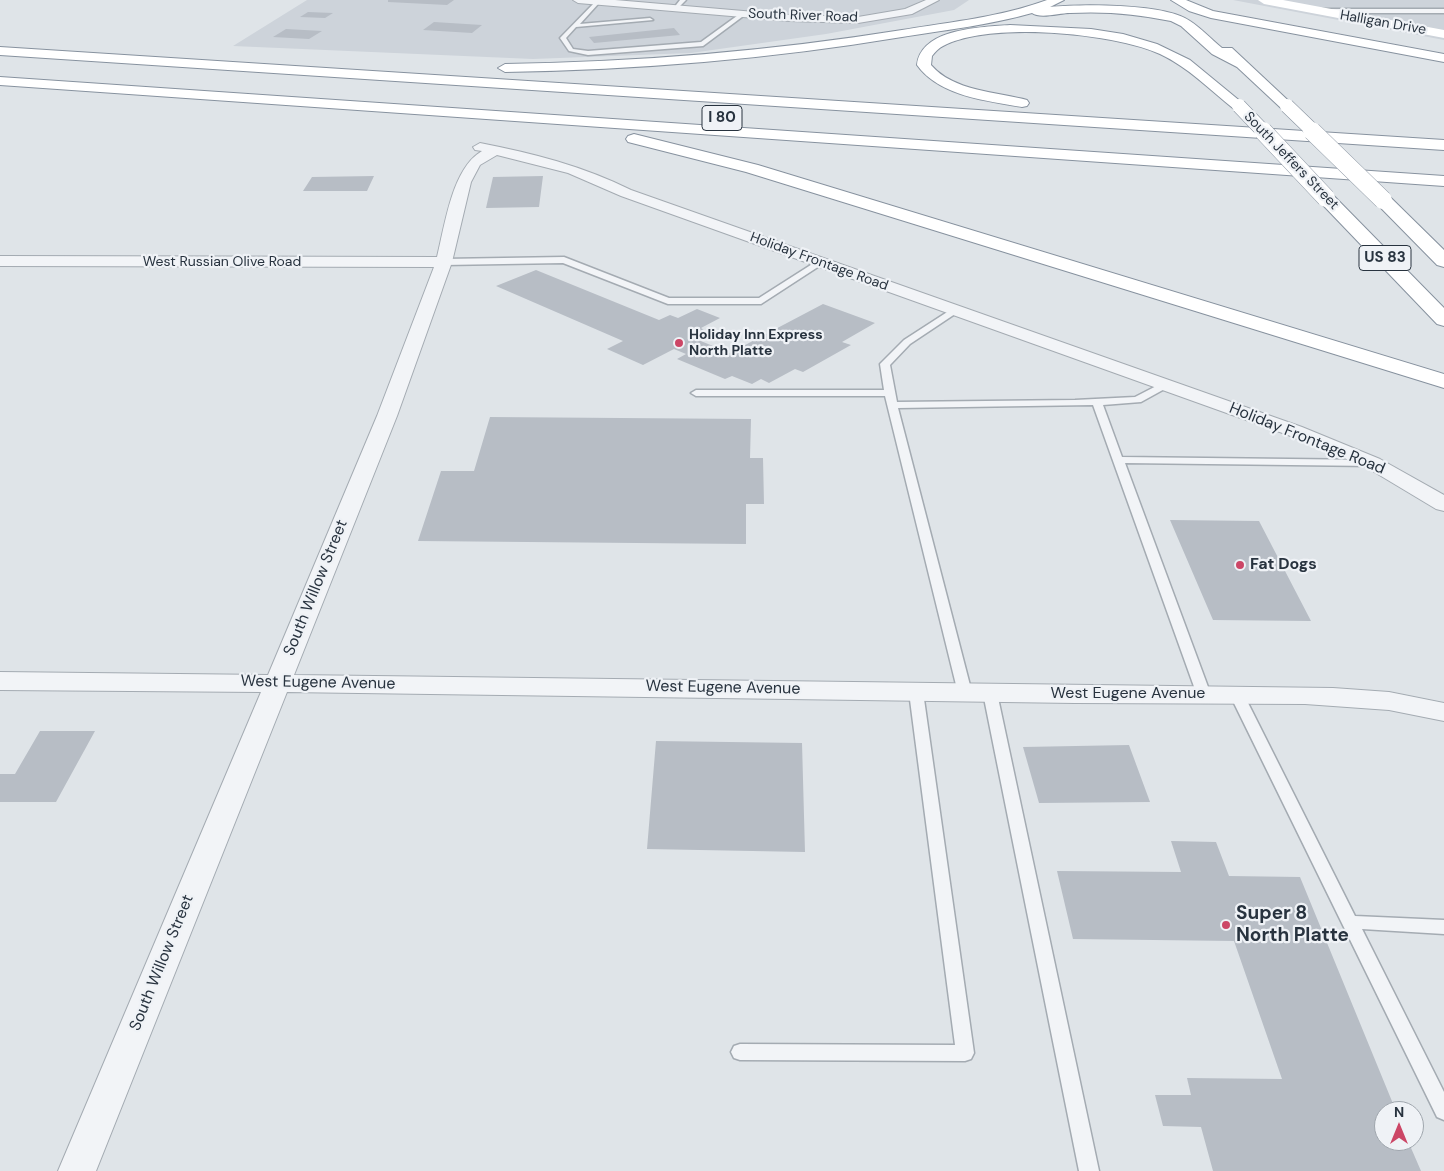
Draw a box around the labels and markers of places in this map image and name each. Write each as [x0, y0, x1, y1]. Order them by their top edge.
place label: Holiday Inn Express North Platte [689, 327, 823, 360]
marker: Holiday Inn Express North Platte [673, 337, 685, 349]
place label: Fat Dogs [1250, 555, 1317, 575]
marker: Fat Dogs [1234, 559, 1246, 571]
place label: Super 8 North Platte [1236, 903, 1349, 947]
marker: Super 8 North Platte [1220, 919, 1232, 931]

